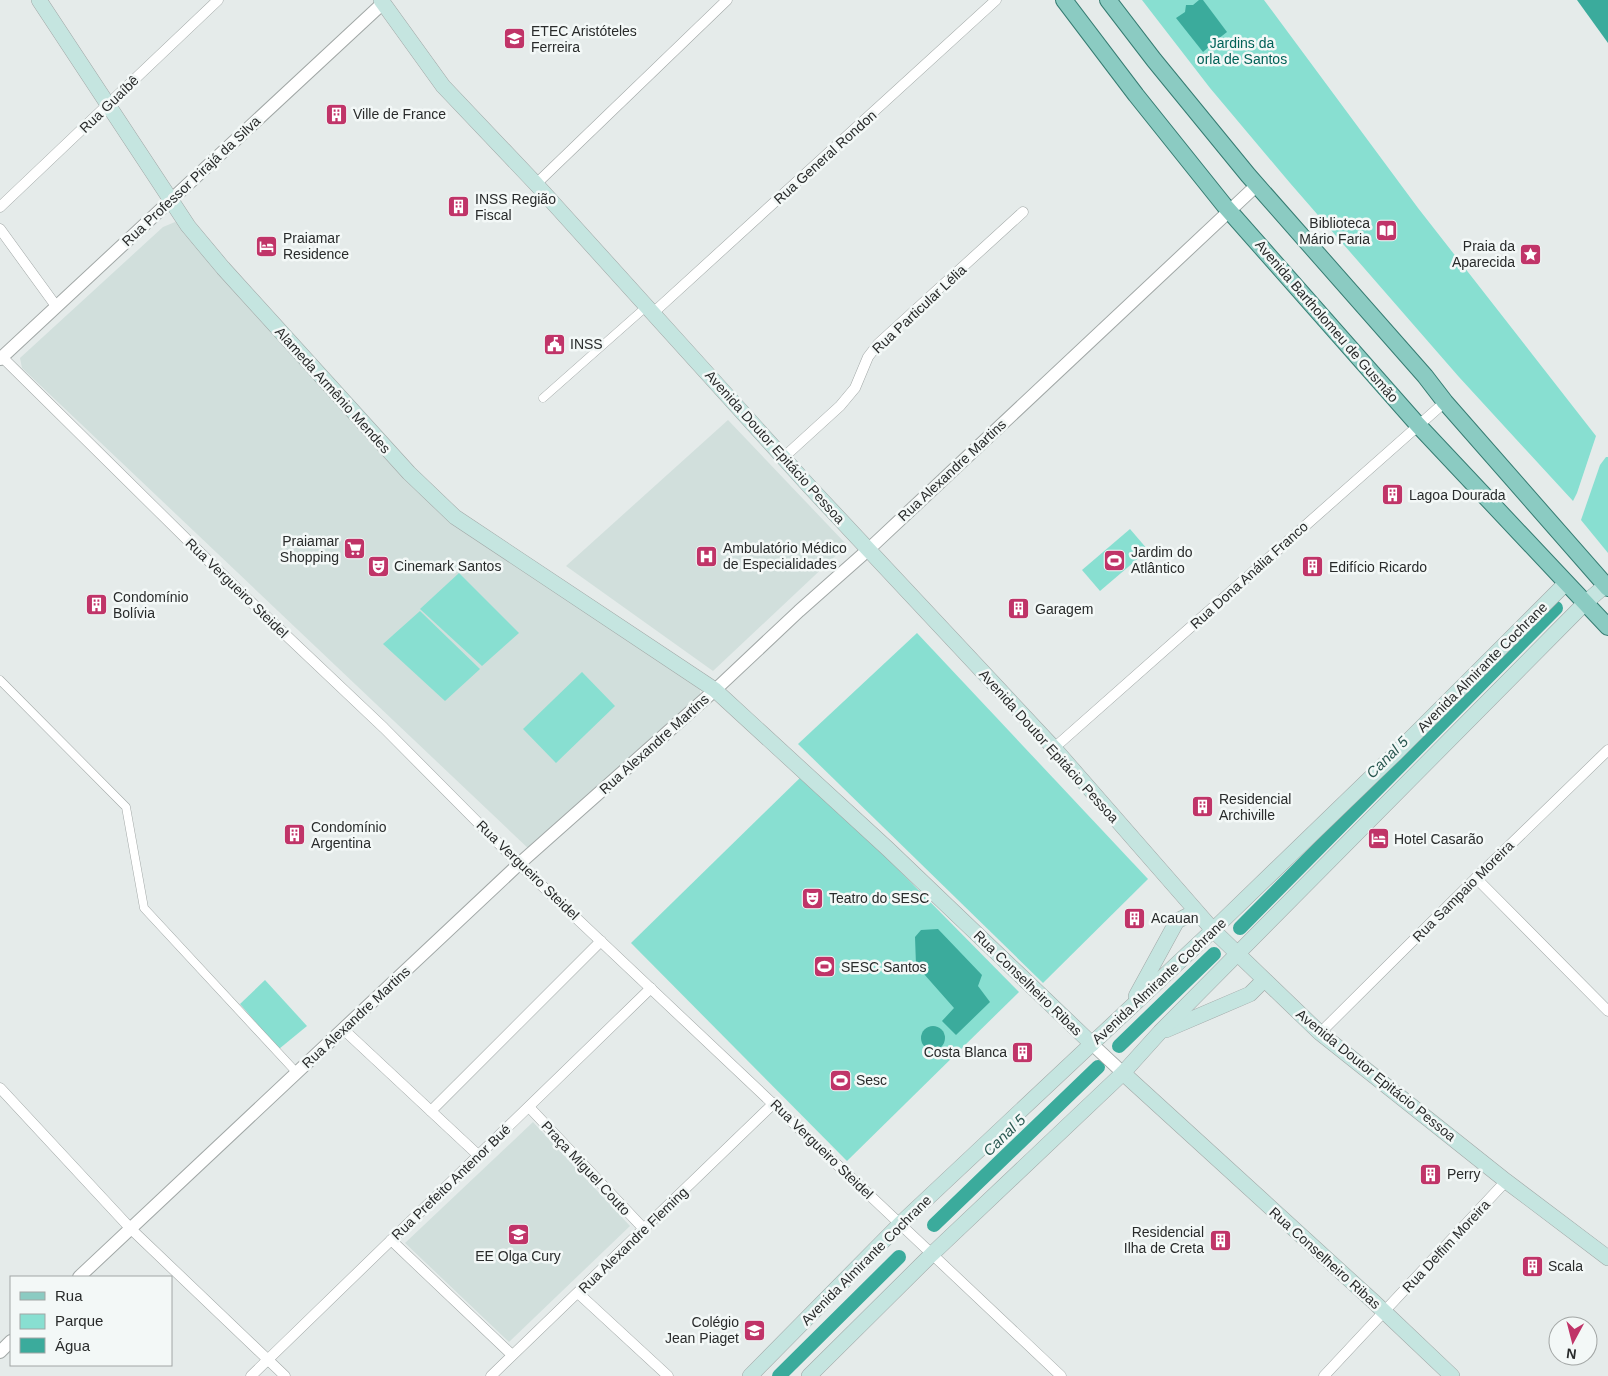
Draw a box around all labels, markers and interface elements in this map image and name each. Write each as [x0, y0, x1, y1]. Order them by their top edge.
place label: ETEC Aristóteles Ferreira [531, 23, 637, 55]
school or university icon: ETEC Aristóteles Ferreira [503, 27, 527, 51]
park label: Jardins da orla de Santos [1197, 35, 1287, 67]
street label: Rua Guaíbê [76, 72, 142, 136]
building icon: Ville de France [325, 102, 349, 126]
place label: Ville de France [353, 106, 446, 122]
street label: Rua General Rondon [770, 107, 880, 207]
street label: Rua Professor Pirajá da Silva [119, 113, 263, 249]
place label: INSS Região Fiscal [475, 191, 556, 223]
building icon: INSS Região Fiscal [447, 195, 471, 219]
place label: Biblioteca Mário Faria [1299, 215, 1370, 247]
library icon: Biblioteca Mário Faria [1374, 219, 1398, 243]
place label: Praiamar Residence [283, 230, 349, 262]
hotel icon: Praiamar Residence [255, 234, 279, 258]
street label: Avenida Bartholomeu de Gusmão [1252, 237, 1402, 406]
place label: Praia da Aparecida [1452, 238, 1515, 270]
place icon: Praia da Aparecida [1519, 242, 1543, 266]
street label: Rua Particular Lélia [869, 261, 969, 357]
street label: Alameda Armênio Mendes [272, 324, 394, 456]
public building icon: INSS [542, 332, 566, 356]
place label: INSS [570, 336, 603, 352]
street label: Avenida Doutor Epitácio Pessoa [702, 367, 848, 527]
street label: Rua Alexandre Martins [895, 416, 1009, 524]
building icon: Lagoa Dourada [1381, 483, 1405, 507]
place label: Lagoa Dourada [1409, 487, 1506, 503]
street label: Rua Dona Anália Franco [1187, 518, 1311, 632]
place label: Praiamar Shopping [280, 533, 339, 565]
street label: Rua Vergueiro Steidel [182, 535, 292, 641]
supermarket icon: Praiamar Shopping [343, 537, 367, 561]
place label: Ambulatório Médico de Especialidades [723, 540, 847, 572]
hospital icon: Ambulatório Médico de Especialidades [695, 544, 719, 568]
place label: Jardim do Atlântico [1131, 544, 1193, 576]
sports icon: Jardim do Atlântico [1103, 548, 1127, 572]
theatre icon: Cinemark Santos [366, 554, 390, 578]
building icon: Edifício Ricardo [1301, 555, 1325, 579]
place label: Cinemark Santos [394, 558, 501, 574]
place label: Edifício Ricardo [1329, 559, 1427, 575]
place label: Condomínio Bolívia [113, 589, 189, 621]
building icon: Condomínio Bolívia [85, 593, 109, 617]
building icon: Garagem [1007, 597, 1031, 621]
street label: Avenida Almirante Cochrane [1414, 599, 1550, 735]
place label: Garagem [1035, 601, 1093, 617]
street label: Avenida Doutor Epitácio Pessoa [976, 666, 1122, 826]
street label: Rua Alexandre Martins [596, 691, 712, 797]
water label: Canal 5 [1363, 732, 1412, 781]
place label: Residencial Archiville [1219, 791, 1291, 823]
building icon: Residencial Archiville [1191, 795, 1215, 819]
street label: Rua Vergueiro Steidel [473, 817, 583, 923]
place label: Condomínio Argentina [311, 819, 387, 851]
building icon: Condomínio Argentina [283, 823, 307, 847]
hotel icon: Hotel Casarão [1366, 827, 1390, 851]
place label: Hotel Casarão [1394, 831, 1484, 847]
street label: Rua Sampaio Moreira [1409, 837, 1517, 945]
theatre icon: Teatro do SESC [801, 886, 825, 910]
place label: Teatro do SESC [829, 890, 929, 906]
building icon: Acauan [1123, 906, 1147, 930]
place label: Acauan [1151, 910, 1198, 926]
street label: Avenida Almirante Cochrane [1089, 915, 1229, 1047]
street label: Rua Conselheiro Ribas [971, 927, 1085, 1039]
sports icon: SESC Santos [813, 955, 837, 979]
place label: SESC Santos [841, 959, 927, 975]
street label: Rua Alexandre Martins [299, 963, 413, 1071]
street label: Avenida Doutor Epitácio Pessoa [1293, 1006, 1459, 1144]
building icon: Costa Blanca [1011, 1040, 1035, 1064]
place label: Costa Blanca [924, 1044, 1007, 1060]
sports icon: Sesc [828, 1068, 852, 1092]
place label: Sesc [856, 1072, 887, 1088]
street label: Rua Vergueiro Steidel [767, 1096, 877, 1202]
water label: Canal 5 [979, 1110, 1029, 1159]
street label: Praça Miguel Couto [538, 1118, 634, 1219]
street label: Rua Prefeito Antenor Bué [388, 1121, 514, 1243]
building icon: Perry [1419, 1162, 1443, 1186]
place label: Perry [1447, 1166, 1480, 1182]
street label: Rua Alexandre Fleming [575, 1184, 691, 1296]
street label: Avenida Almirante Cochrane [798, 1192, 934, 1328]
street label: Rua Delfim Moreira [1399, 1196, 1493, 1296]
street label: Rua Conselheiro Ribas [1266, 1204, 1384, 1312]
school or university icon: EE Olga Cury [506, 1222, 530, 1246]
place label: Residencial Ilha de Creta [1124, 1224, 1204, 1256]
building icon: Residencial Ilha de Creta [1208, 1228, 1232, 1252]
place label: EE Olga Cury [475, 1248, 561, 1264]
building icon: Scala [1520, 1254, 1544, 1278]
place label: Scala [1548, 1258, 1583, 1274]
legend [10, 1276, 172, 1366]
text: Rua [55, 1287, 83, 1304]
text: Parque [55, 1312, 103, 1329]
place label: Colégio Jean Piaget [665, 1314, 739, 1346]
north arrow [1548, 1316, 1598, 1366]
school or university icon: Colégio Jean Piaget [743, 1318, 767, 1342]
text: Água [55, 1337, 91, 1354]
text: N [1565, 1345, 1577, 1362]

